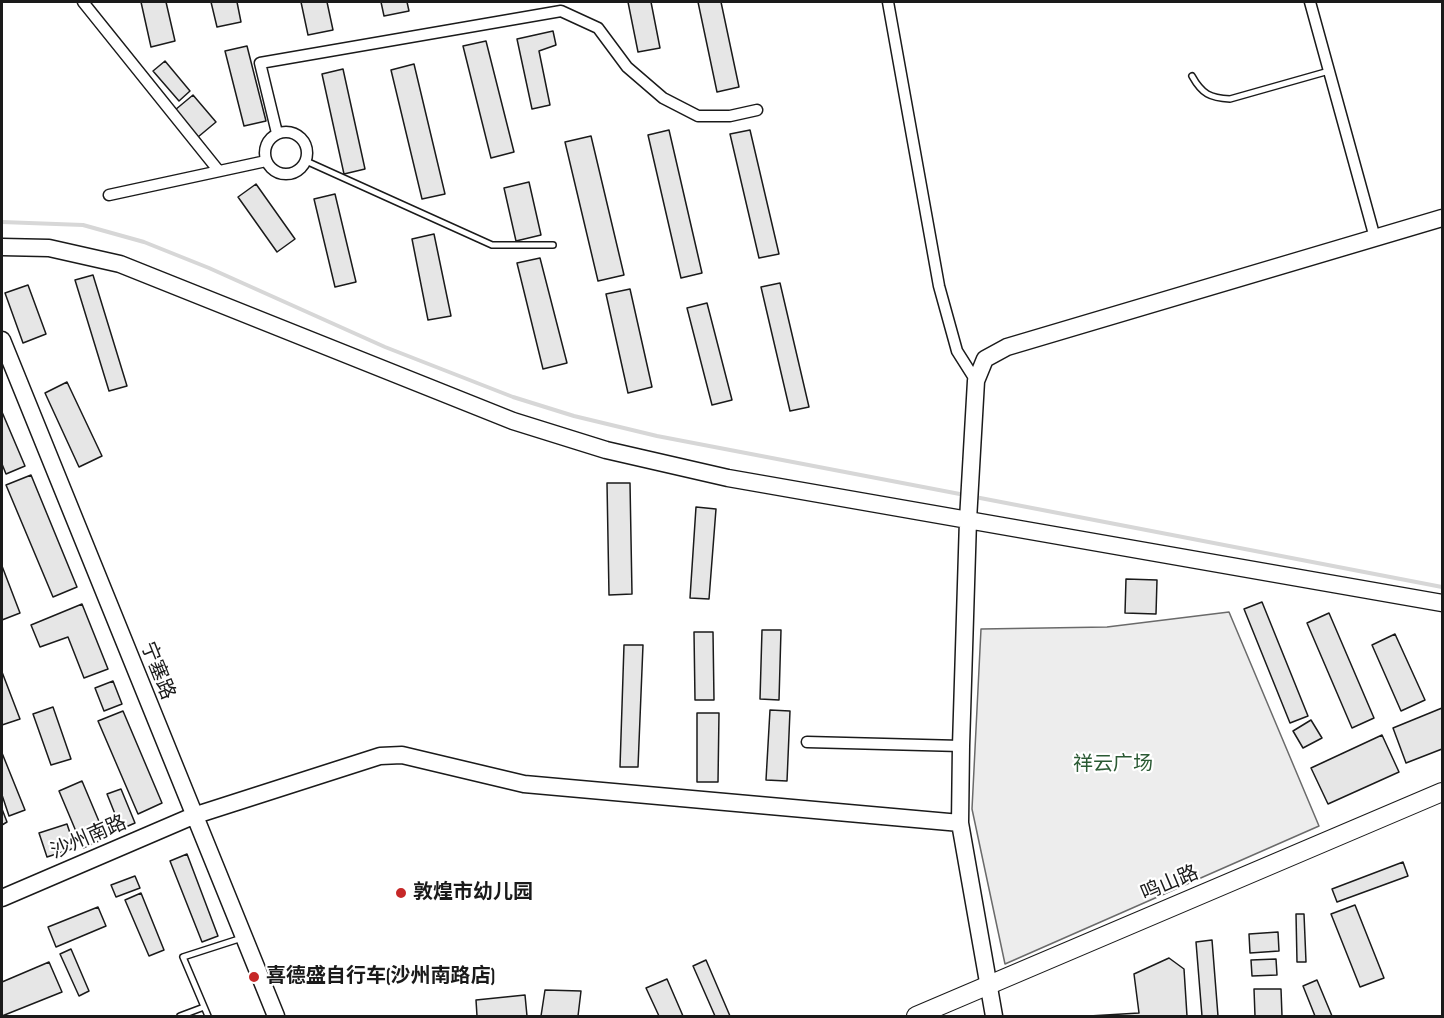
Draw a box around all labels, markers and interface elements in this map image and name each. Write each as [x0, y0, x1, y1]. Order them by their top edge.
street label: 宁塞路 [135, 639, 179, 703]
park label: 祥云广场 [1073, 753, 1153, 777]
street label: 沙州南路 [47, 811, 131, 865]
street label: 鸣山路 [1138, 861, 1202, 907]
place label: 敦煌市幼儿园 [413, 881, 533, 905]
marker: 敦煌市幼儿园 [394, 886, 408, 900]
place label: 喜德盛自行车(沙州南路店) [266, 965, 495, 989]
marker: 喜德盛自行车(沙州南路店) [247, 970, 261, 984]

